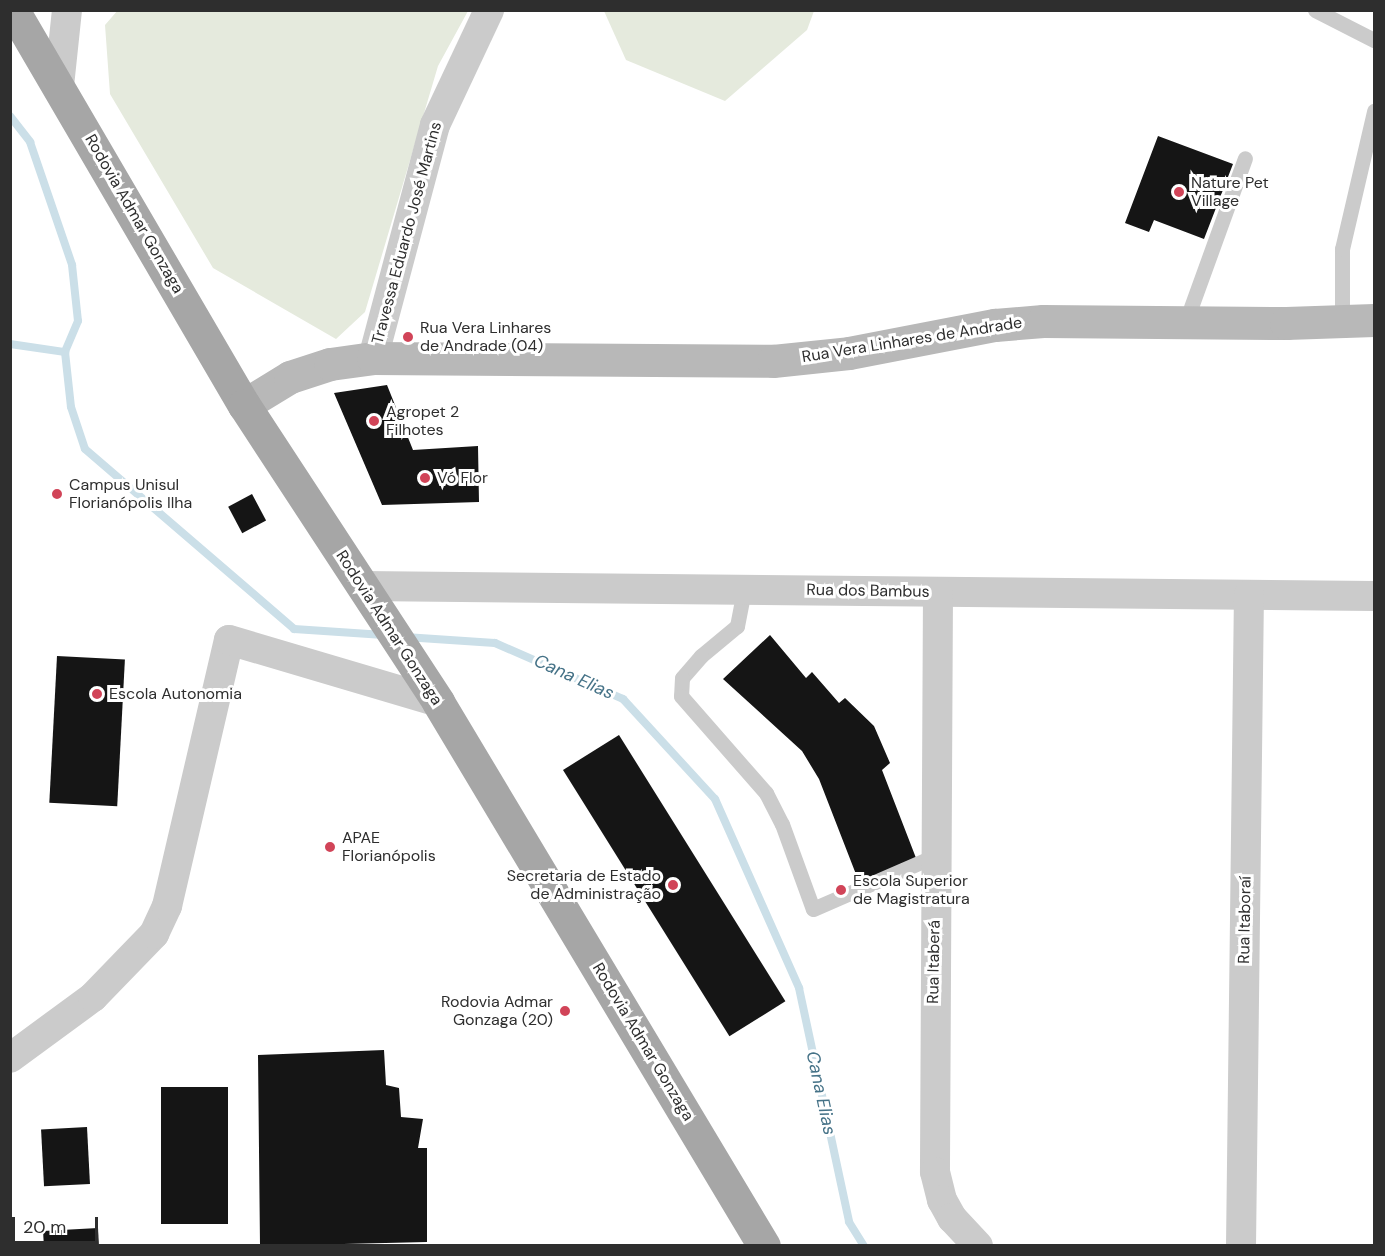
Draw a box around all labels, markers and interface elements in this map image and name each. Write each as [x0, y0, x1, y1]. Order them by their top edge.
street label: Travessa Eduardo José Martins [368, 120, 446, 346]
street label: Rodovia Admar Gonzaga [81, 131, 187, 297]
place label: Nature Pet Village [1191, 173, 1269, 211]
marker: Nature Pet Village [1172, 185, 1186, 199]
street label: Rua Vera Linhares de Andrade [801, 313, 1023, 367]
place label: Rua Vera Linhares de Andrade (04) [420, 318, 551, 356]
marker: Rua Vera Linhares de Andrade (04) [401, 330, 415, 344]
place label: Agropet 2 Filhotes [386, 402, 459, 440]
marker: Agropet 2 Filhotes [367, 414, 381, 428]
place label: Vó Flor [437, 468, 488, 488]
marker: Vó Flor [418, 471, 432, 485]
place label: Campus Unisul Florianópolis Ilha [69, 475, 192, 513]
marker: Campus Unisul Florianópolis Ilha [50, 487, 64, 501]
street label: Rodovia Admar Gonzaga [332, 547, 446, 709]
street label: Rua dos Bambus [806, 580, 930, 602]
water label: Cana Elias [531, 650, 617, 704]
place label: Escola Autonomia [109, 684, 242, 704]
marker: Escola Autonomia [90, 687, 104, 701]
place label: APAE Florianópolis [342, 828, 436, 866]
marker: APAE Florianópolis [323, 840, 337, 854]
place label: Secretaria de Estado de Administração [507, 866, 661, 904]
place label: Escola Superior de Magistratura [853, 871, 970, 909]
street label: Rua Itaboraí [1235, 876, 1255, 964]
marker: Secretaria de Estado de Administração [666, 878, 680, 892]
marker: Escola Superior de Magistratura [834, 883, 848, 897]
street label: Rua Itaberá [924, 920, 944, 1004]
street label: Rodovia Admar Gonzaga [588, 960, 698, 1124]
place label: Rodovia Admar Gonzaga (20) [441, 992, 553, 1030]
marker: Rodovia Admar Gonzaga (20) [558, 1004, 572, 1018]
water label: Cana Elias [802, 1049, 840, 1137]
scale bar [15, 1205, 100, 1243]
text: 20 m [23, 1215, 66, 1239]

